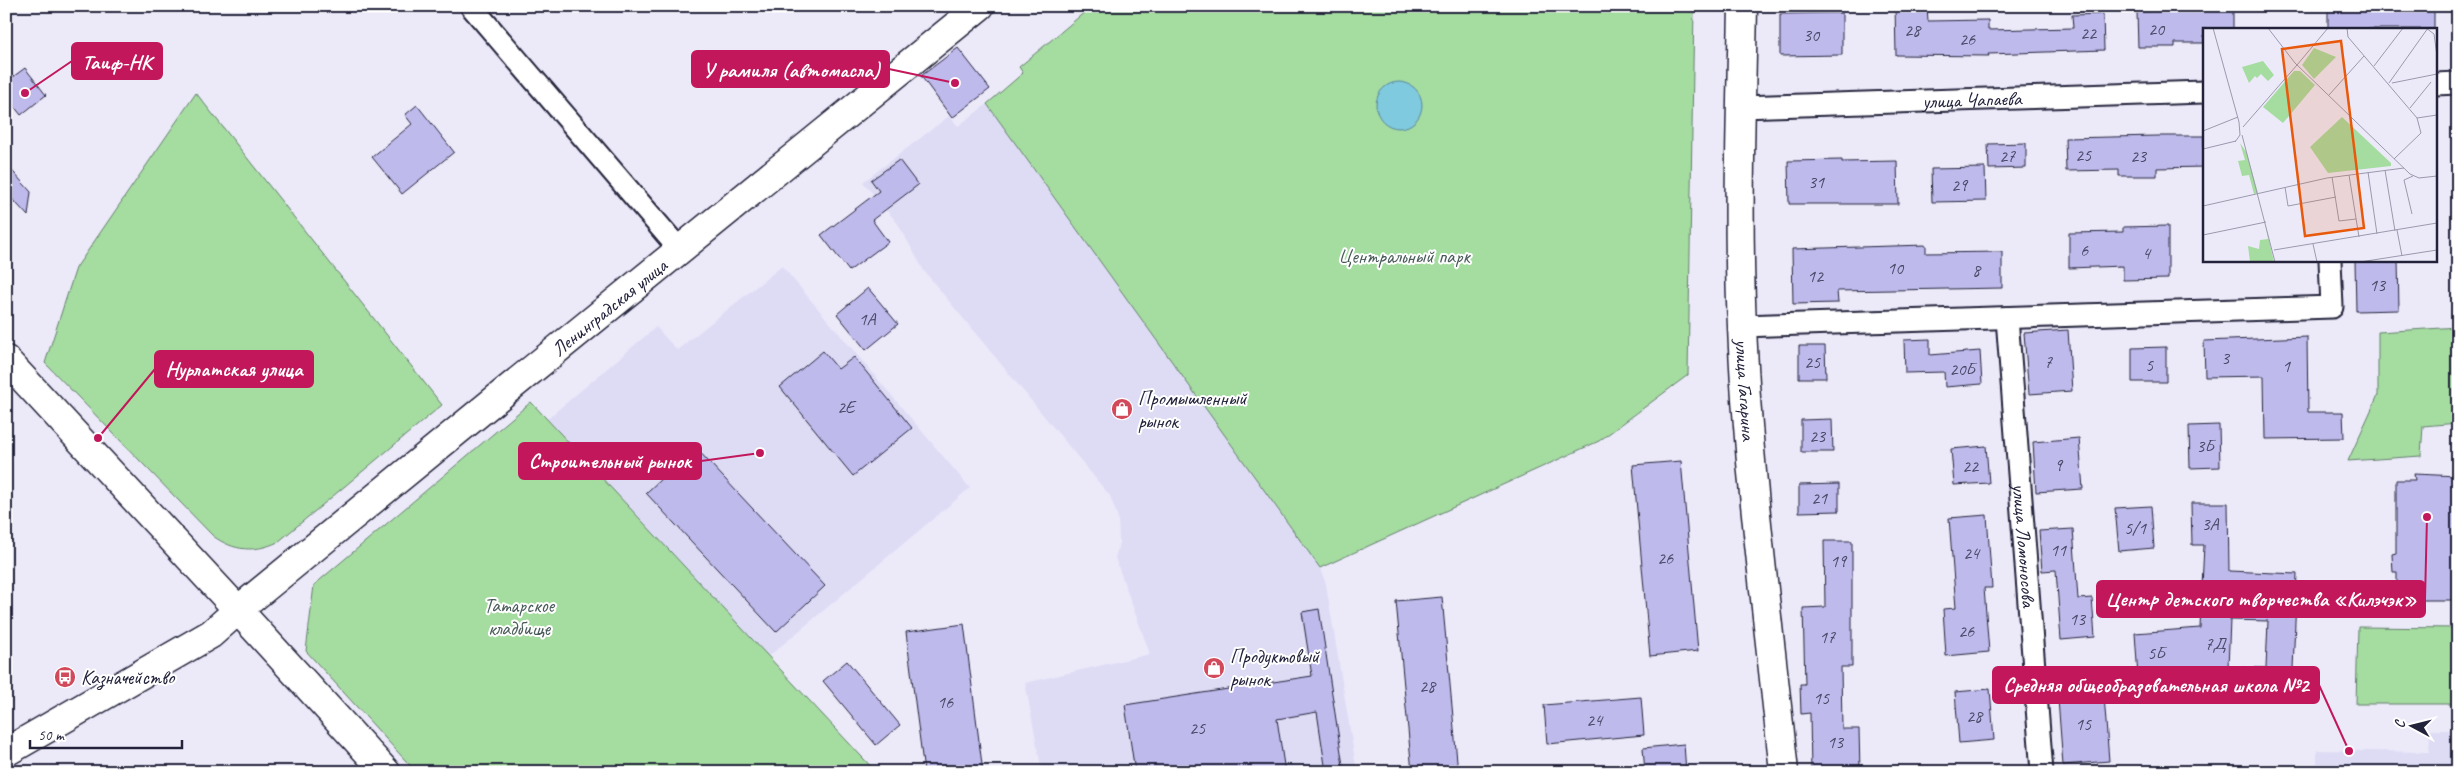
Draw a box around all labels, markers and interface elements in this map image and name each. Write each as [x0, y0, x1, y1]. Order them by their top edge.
house number: 20 [2148, 18, 2166, 40]
house number: 28 [1904, 19, 1922, 41]
house number: 22 [2080, 22, 2098, 44]
house number: 30 [1803, 24, 1821, 46]
house number: 26 [1959, 28, 1976, 50]
inset map [2203, 28, 2436, 261]
callout: Таиф-НК [72, 43, 162, 79]
text: Таиф-НК [82, 49, 155, 75]
callout: У рамиля (автомасла) [692, 51, 889, 87]
text: У рамиля (автомасла) [702, 57, 882, 83]
street label: улица Чапаева [1921, 86, 2023, 114]
house number: 25 [2075, 144, 2092, 166]
house number: 27 [1999, 145, 2016, 167]
house number: 23 [2130, 145, 2148, 167]
house number: 31 [1808, 171, 1825, 193]
house number: 29 [1951, 174, 1969, 196]
house number: 6 [2080, 239, 2089, 261]
house number: 4 [2142, 242, 2152, 264]
park label: Центральный парк [1338, 244, 1471, 269]
street label: Ленинградская улица [547, 252, 674, 362]
house number: 10 [1887, 257, 1905, 279]
house number: 8 [1972, 259, 1982, 281]
house number: 12 [1807, 265, 1825, 287]
house number: 13 [2369, 274, 2387, 296]
house number: 1А [858, 308, 877, 330]
street label: улица Гагарина [1730, 338, 1761, 443]
house number: 3 [2221, 347, 2231, 369]
callout: Нурлатская улица [155, 351, 313, 387]
house number: 25 [1804, 351, 1821, 373]
house number: 7 [2044, 351, 2053, 373]
house number: 5 [2145, 354, 2154, 376]
house number: 1 [2282, 355, 2291, 377]
text: Нурлатская улица [166, 356, 304, 383]
house number: 20Б [1949, 358, 1978, 380]
place label: Промышленный рынок [1138, 386, 1248, 434]
house number: 2Е [837, 396, 857, 418]
shop icon: Промышленный рынок [1110, 397, 1134, 421]
house number: 23 [1809, 425, 1827, 447]
house number: 3Б [2196, 435, 2216, 457]
callout: Строительный рынок [519, 443, 701, 479]
text: Строительный рынок [529, 448, 693, 474]
house number: 9 [2054, 454, 2064, 476]
house number: 22 [1962, 455, 1980, 477]
street label: улица Ломоносова [2007, 482, 2041, 610]
house number: 21 [1811, 487, 1828, 509]
house number: 3А [2201, 513, 2220, 535]
house number: 5/1 [2124, 517, 2147, 539]
house number: 11 [2050, 539, 2067, 561]
house number: 24 [1963, 542, 1981, 564]
house number: 26 [1657, 547, 1674, 569]
house number: 19 [1830, 550, 1848, 572]
callout: Центр детского творчества «Килэчэк» [2097, 581, 2425, 617]
text: Центр детского творчества «Килэчэк» [2105, 586, 2417, 612]
park label: Татарское кладбище [484, 593, 556, 641]
house number: 13 [2069, 608, 2087, 630]
house number: 26 [1958, 620, 1975, 642]
house number: 17 [1819, 626, 1836, 648]
house number: 7Д [2204, 633, 2228, 655]
house number: 5Б [2147, 642, 2167, 664]
place label: Продуктовый рынок [1230, 644, 1321, 692]
shop icon: Продуктовый рынок [1202, 656, 1226, 680]
bus stop icon: Казначейство [53, 665, 77, 689]
place label: Казначейство [81, 665, 175, 691]
callout: Средняя общеобразовательная школа №2 [1993, 667, 2319, 703]
text: Средняя общеобразовательная школа №2 [2003, 672, 2311, 699]
house number: 28 [1419, 675, 1437, 697]
house number: 15 [1813, 687, 1830, 709]
house number: 16 [937, 691, 954, 713]
north arrow [2386, 700, 2436, 750]
house number: 28 [1966, 705, 1984, 727]
house number: 24 [1586, 709, 1604, 731]
house number: 15 [2075, 713, 2092, 735]
house number: 25 [1189, 717, 1206, 739]
scale bar [30, 718, 182, 750]
text: С [2391, 718, 2409, 729]
text: 50 m [38, 726, 65, 745]
house number: 13 [1827, 731, 1845, 753]

